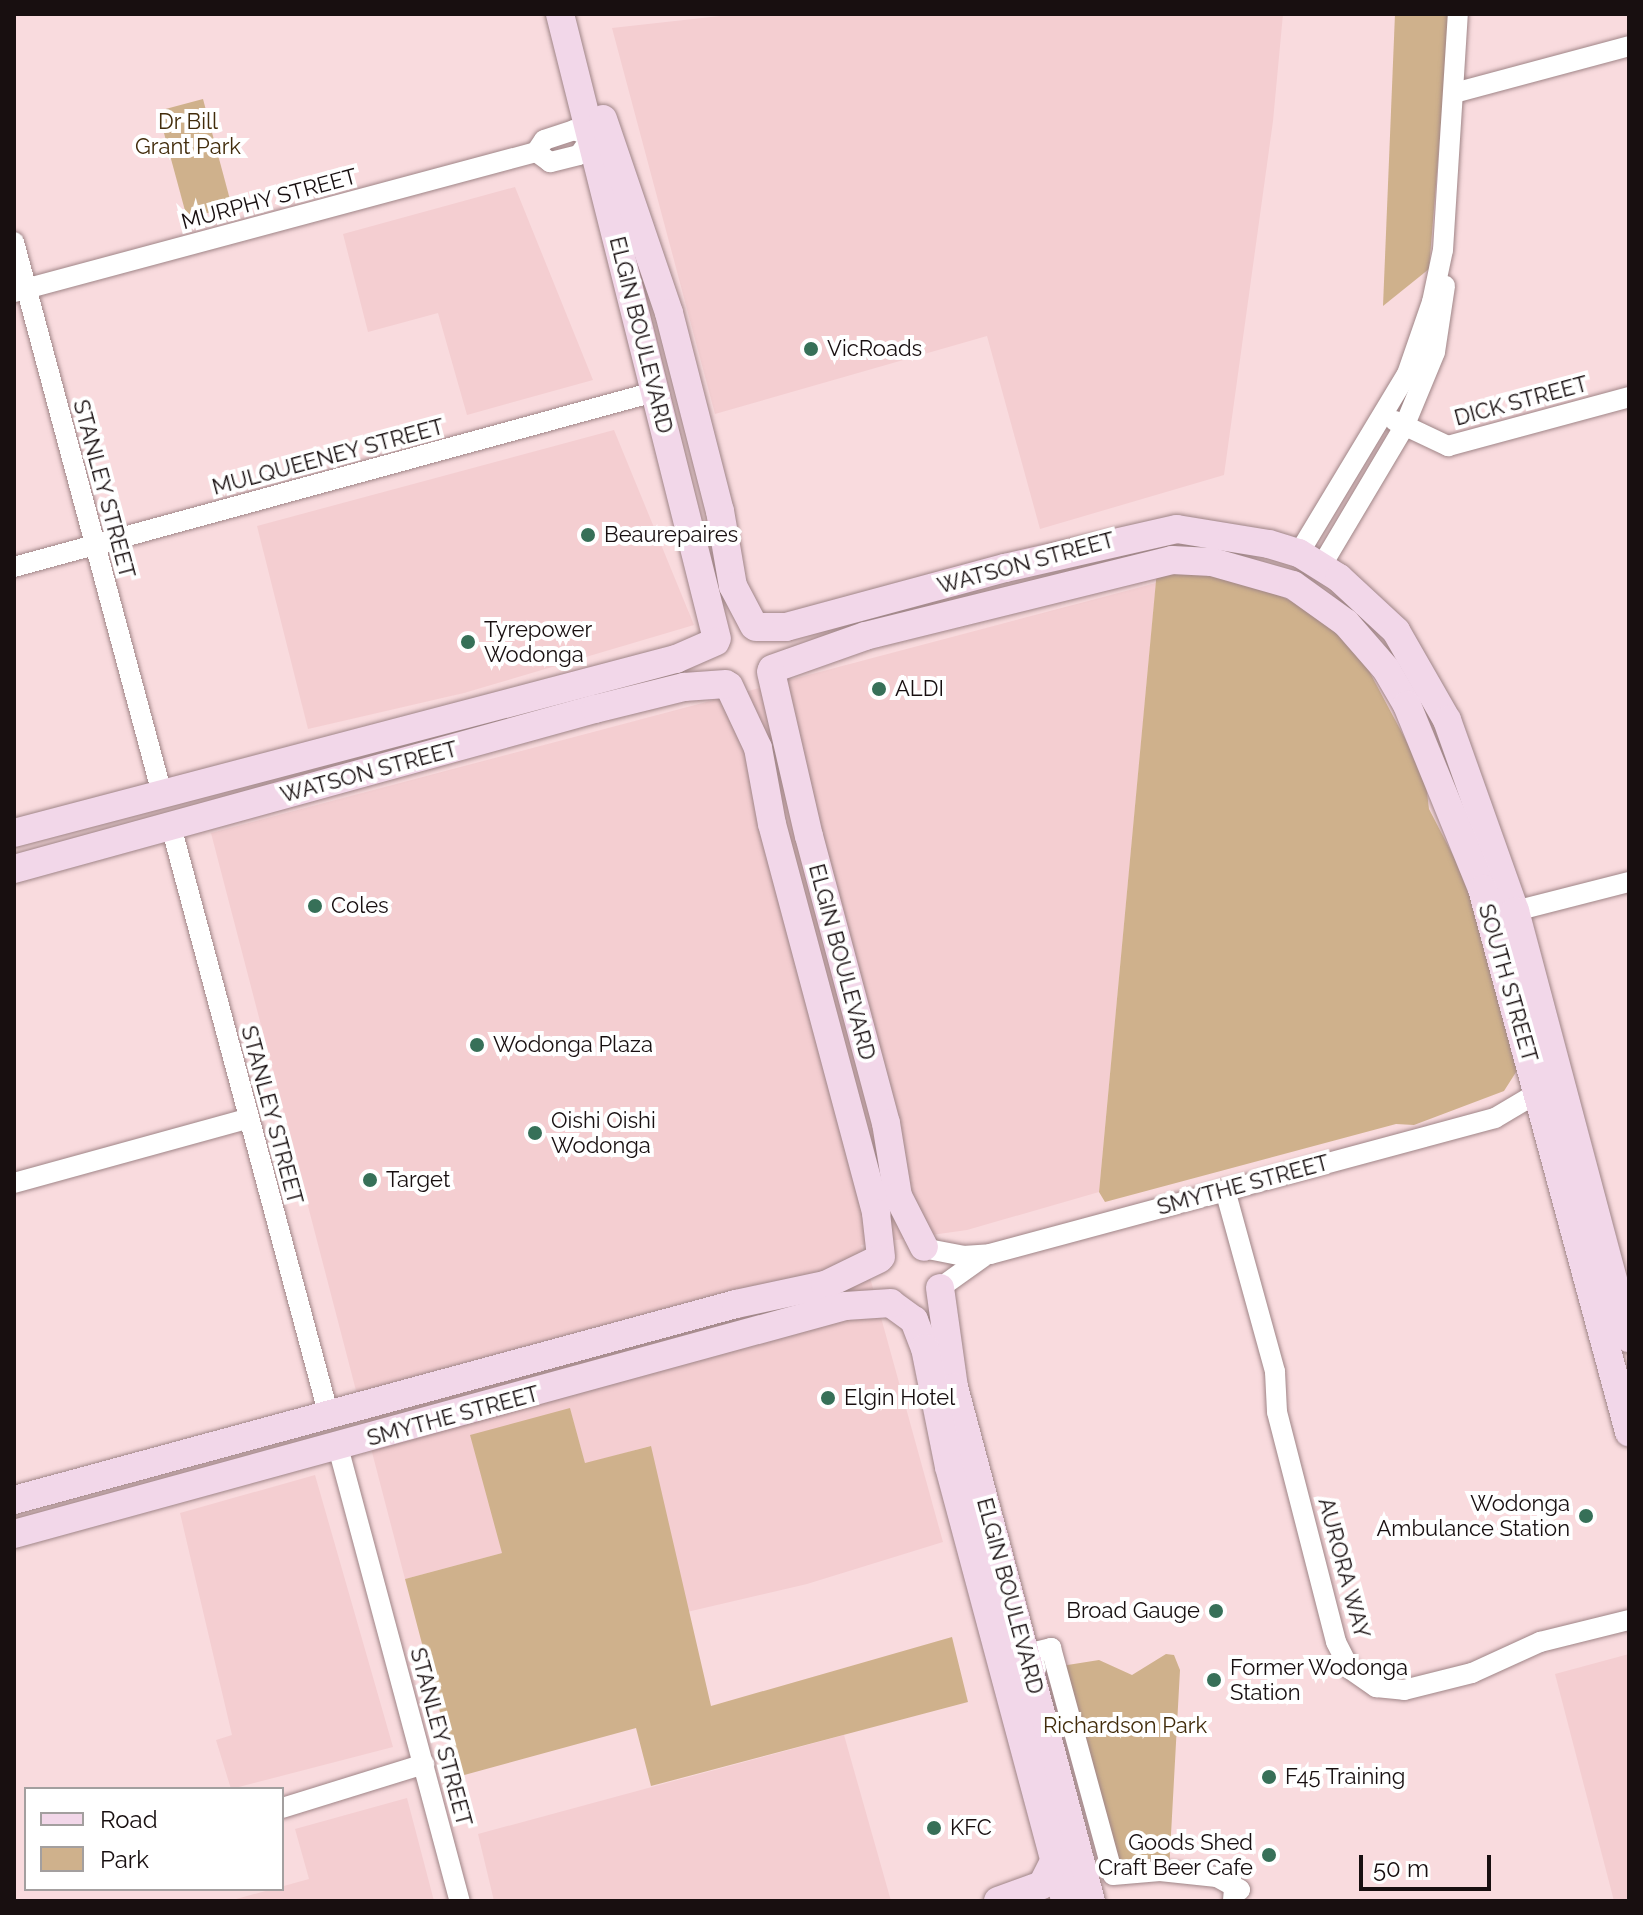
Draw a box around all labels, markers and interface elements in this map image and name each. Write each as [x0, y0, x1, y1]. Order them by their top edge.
park label: Dr Bill Grant Park [135, 108, 241, 160]
street label: MURPHY STREET [178, 163, 360, 235]
street label: ELGIN BOULEVARD [604, 234, 678, 436]
place label: VicRoads [827, 336, 922, 362]
marker: VicRoads [802, 340, 820, 358]
street label: DICK STREET [1451, 370, 1591, 432]
street label: STANLEY STREET [67, 396, 141, 582]
street label: MULQUEENEY STREET [209, 413, 447, 501]
place label: Beaurepaires [604, 522, 738, 548]
marker: Beaurepaires [579, 526, 597, 544]
street label: WATSON STREET [935, 527, 1117, 599]
place label: Tyrepower Wodonga [484, 616, 592, 668]
marker: Tyrepower Wodonga [459, 633, 477, 651]
place label: ALDI [895, 676, 944, 702]
marker: ALDI [870, 680, 888, 698]
street label: WATSON STREET [278, 736, 460, 808]
street label: ELGIN BOULEVARD [803, 861, 881, 1063]
place label: Coles [331, 893, 389, 919]
marker: Coles [306, 897, 324, 915]
street label: SOUTH STREET [1473, 901, 1543, 1065]
street label: STANLEY STREET [235, 1022, 309, 1208]
place label: Wodonga Plaza [493, 1032, 653, 1058]
marker: Wodonga Plaza [468, 1036, 486, 1054]
place label: Oishi Oishi Wodonga [551, 1107, 656, 1158]
marker: Oishi Oishi Wodonga [526, 1124, 544, 1142]
street label: SMYTHE STREET [1154, 1149, 1332, 1221]
place label: Target [386, 1167, 450, 1193]
marker: Target [361, 1171, 379, 1189]
street label: SMYTHE STREET [364, 1380, 542, 1452]
place label: Elgin Hotel [844, 1385, 955, 1411]
marker: Elgin Hotel [819, 1389, 837, 1407]
place label: Wodonga Ambulance Station [1376, 1490, 1570, 1542]
street label: AURORA WAY [1312, 1494, 1376, 1642]
street label: ELGIN BOULEVARD [971, 1495, 1049, 1697]
marker: Wodonga Ambulance Station [1577, 1507, 1595, 1525]
place label: Broad Gauge [1066, 1598, 1200, 1624]
marker: Broad Gauge [1207, 1602, 1225, 1620]
street label: STANLEY STREET [404, 1644, 478, 1830]
place label: Former Wodonga Station [1230, 1654, 1409, 1706]
marker: Former Wodonga Station [1205, 1671, 1223, 1689]
park label: Richardson Park [1043, 1713, 1207, 1739]
place label: F45 Training [1285, 1764, 1406, 1790]
marker: F45 Training [1260, 1768, 1278, 1786]
legend [24, 1787, 284, 1891]
text: Road [100, 1805, 158, 1834]
place label: KFC [950, 1815, 992, 1841]
marker: KFC [925, 1819, 943, 1837]
place label: Goods Shed Craft Beer Cafe [1097, 1829, 1253, 1880]
scale bar [1363, 1839, 1495, 1889]
text: Park [100, 1845, 149, 1874]
marker: Goods Shed Craft Beer Cafe [1260, 1846, 1278, 1864]
text: 50 m [1373, 1854, 1429, 1883]

